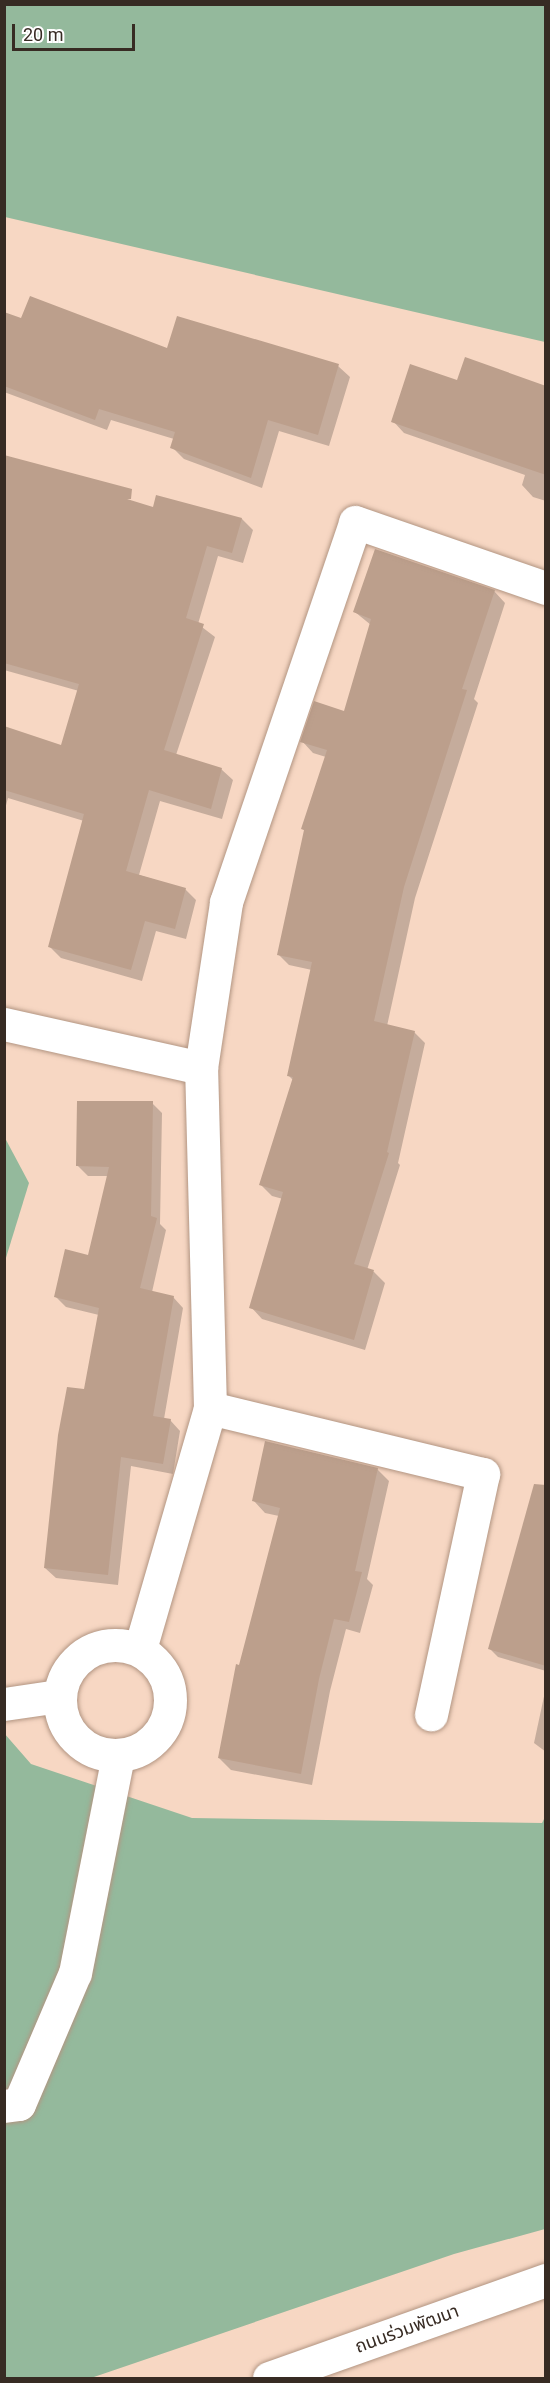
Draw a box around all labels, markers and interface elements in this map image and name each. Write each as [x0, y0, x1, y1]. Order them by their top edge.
scale bar [15, 12, 138, 50]
text: 20 m [23, 24, 63, 45]
street label: ถนนร่วมพัฒนา [352, 2300, 462, 2358]

